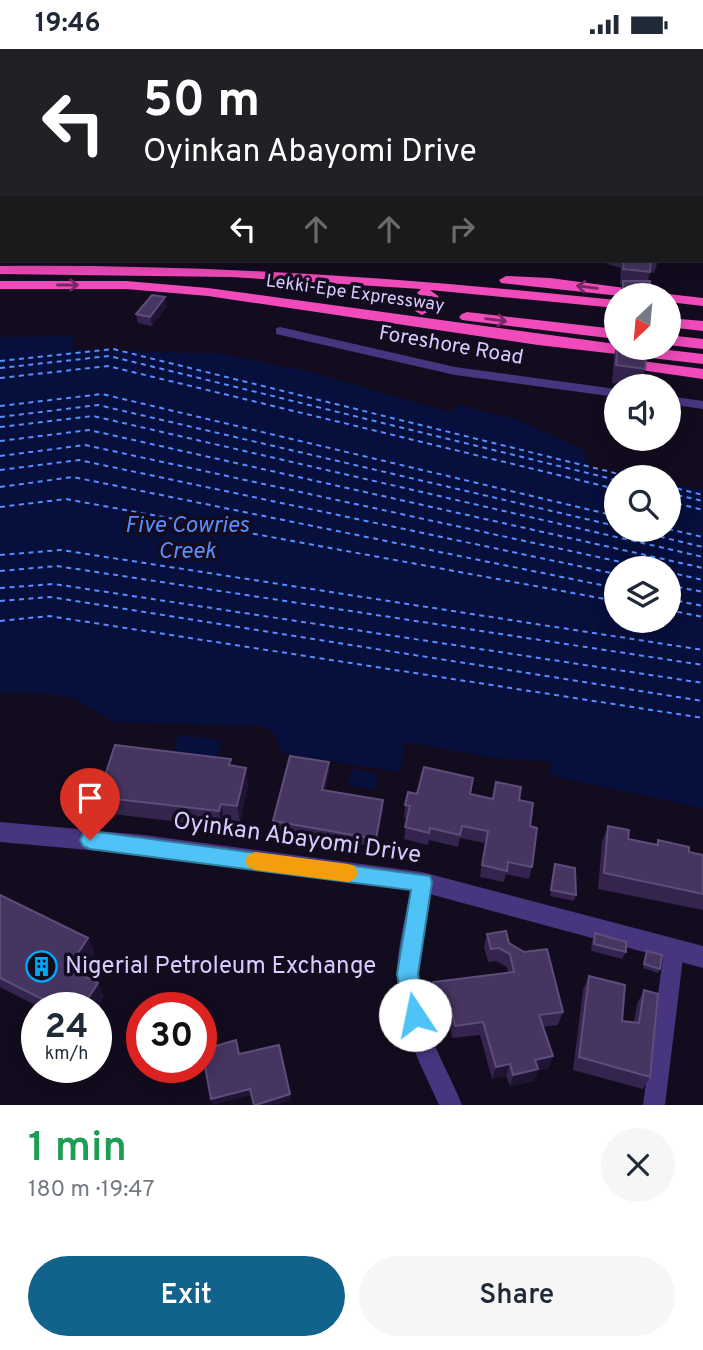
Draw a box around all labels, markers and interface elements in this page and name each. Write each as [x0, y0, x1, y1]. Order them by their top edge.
text: 19:46 [35, 8, 100, 41]
text: 50 m [143, 72, 260, 134]
icon: left [28, 77, 119, 168]
text: Oyinkan Abayomi Drive [143, 133, 477, 173]
icon: left [224, 210, 262, 248]
icon: ahead [297, 210, 335, 248]
icon: ahead [370, 210, 408, 248]
icon: right [443, 210, 481, 248]
street label: Lekki-Epe Expressway [264, 270, 446, 318]
one-way arrow [56, 278, 79, 291]
one-way arrow [577, 280, 599, 293]
north arrow [604, 283, 681, 361]
map controls [604, 283, 681, 633]
one-way arrow [484, 313, 506, 326]
street label: Foreshore Road [376, 320, 526, 372]
button: sound [604, 374, 681, 451]
button: search [604, 465, 681, 542]
water label: Five Cowries Creek [125, 512, 250, 567]
button: layers [604, 556, 681, 633]
pin [60, 768, 120, 840]
icon: arrive [71, 779, 109, 817]
street label: Oyinkan Abayomi Drive [171, 807, 423, 871]
building icon: Nigerial Petroleum Exchange [25, 950, 59, 984]
place label: Nigerial Petroleum Exchange [65, 952, 376, 982]
position arrow [378, 978, 452, 1052]
speed limit sign: 30 [126, 992, 217, 1083]
text: 24 [45, 1006, 88, 1050]
text: km/h [45, 1043, 88, 1066]
text: 1 min [28, 1123, 127, 1176]
button: close [601, 1128, 675, 1202]
text: 180 m · 19:47 [28, 1176, 154, 1205]
button: Exit [28, 1256, 345, 1336]
button: Share [359, 1256, 675, 1336]

